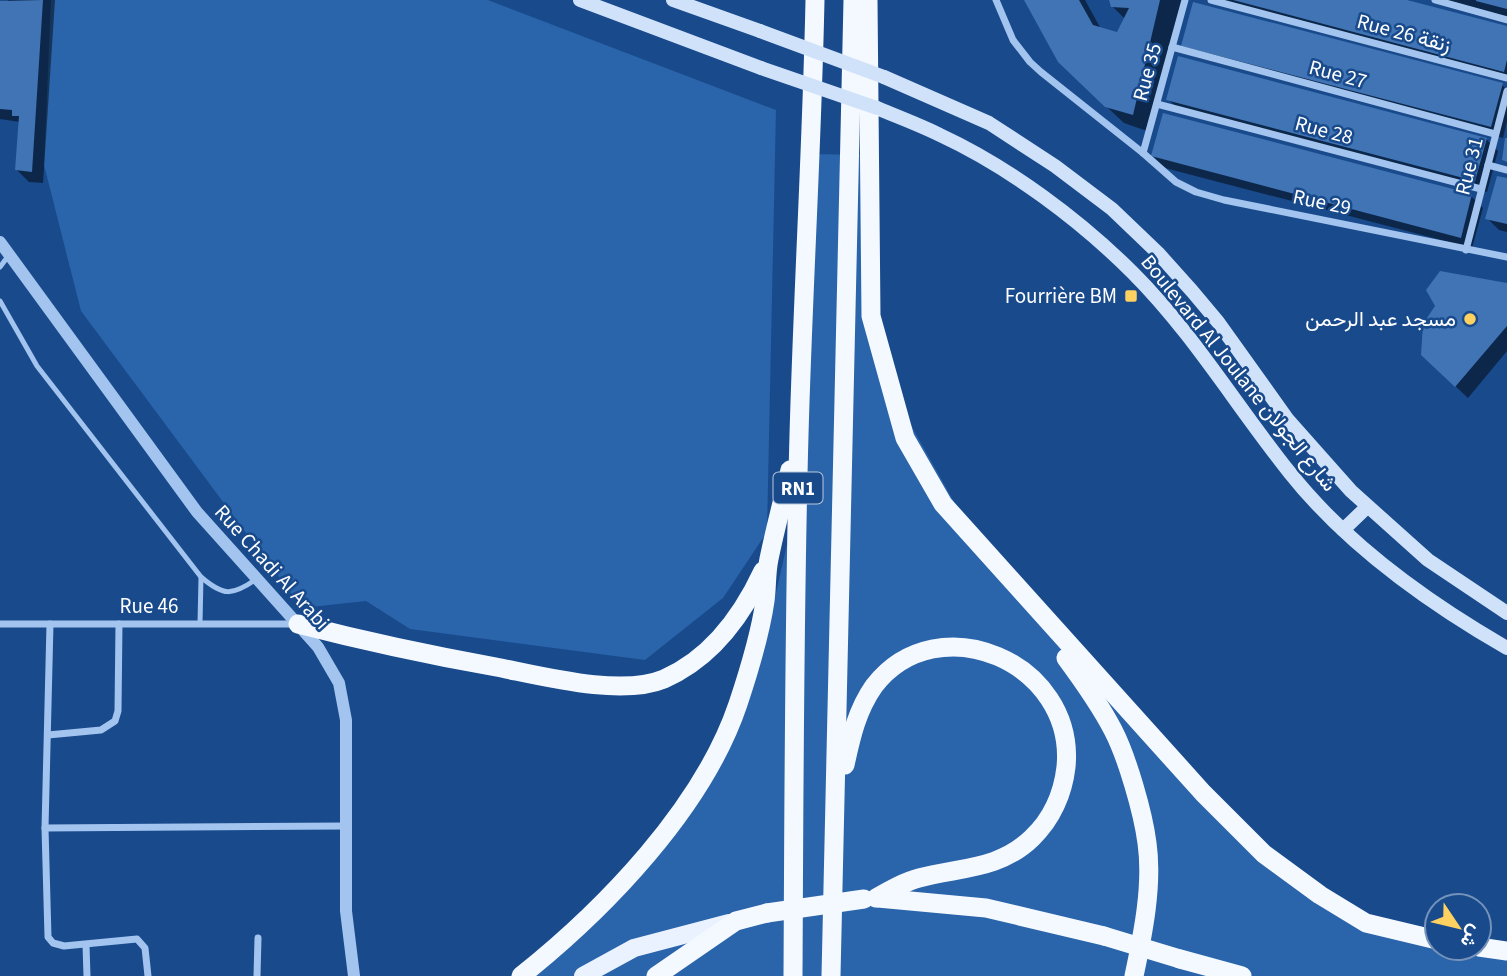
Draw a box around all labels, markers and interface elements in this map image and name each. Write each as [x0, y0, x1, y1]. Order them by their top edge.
street label: Rue 26 زنقة [1354, 6, 1454, 60]
street label: Rue 35 [1125, 40, 1169, 104]
street label: Rue 27 [1306, 52, 1370, 96]
street label: Rue 28 [1292, 108, 1356, 152]
street label: Rue 31 [1447, 134, 1491, 198]
street label: Rue 29 [1290, 181, 1354, 223]
street label: Boulevard Al Joulane شارع الجولان [1134, 248, 1344, 498]
place label: Fourrière BM [1005, 281, 1117, 311]
marker: Fourrière BM [1123, 288, 1139, 304]
place label: مسجد عبد الرحمن [1305, 304, 1456, 334]
marker: مسجد عبد الرحمن [1462, 311, 1478, 327]
road number: RN1 [774, 472, 822, 503]
street label: Rue Chadi Al Arabi [207, 498, 337, 636]
street label: Rue 46 [120, 591, 178, 621]
north arrow [1423, 892, 1493, 962]
text: ش [1453, 919, 1488, 953]

